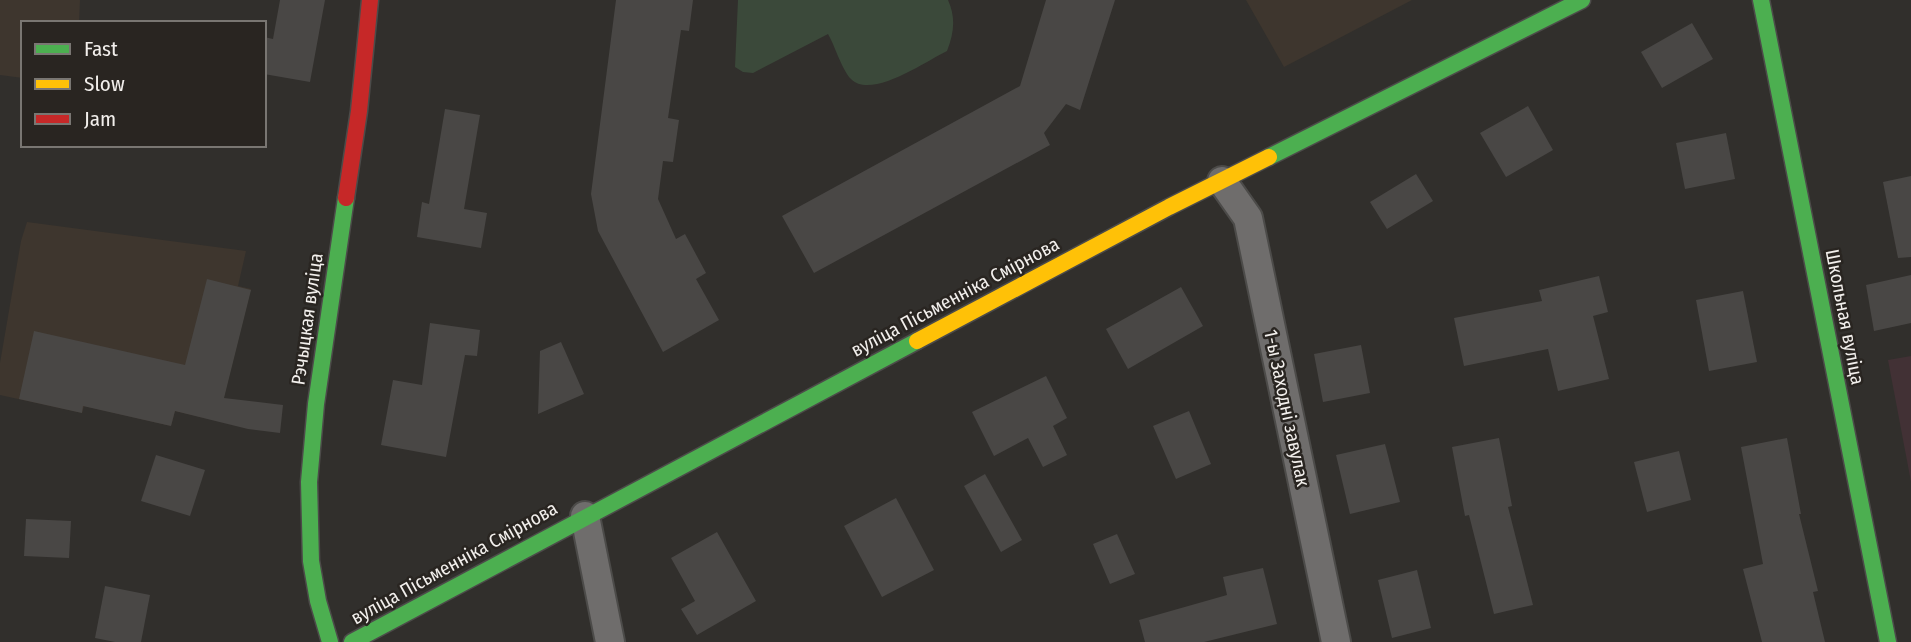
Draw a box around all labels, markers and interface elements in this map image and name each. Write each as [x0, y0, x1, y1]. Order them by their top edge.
legend [21, 21, 266, 147]
text: Fast [84, 36, 118, 62]
text: Slow [84, 71, 125, 97]
text: Jam [84, 106, 116, 132]
street label: вуліца Пісьменніка Смірнова [847, 232, 1063, 362]
street label: Школьная вуліца [1821, 247, 1869, 387]
street label: Рэчыцкая вуліца [286, 252, 328, 386]
street label: 1-ы Заходні завулак [1259, 327, 1315, 489]
street label: вуліца Пісьменніка Смірнова [347, 497, 561, 629]

